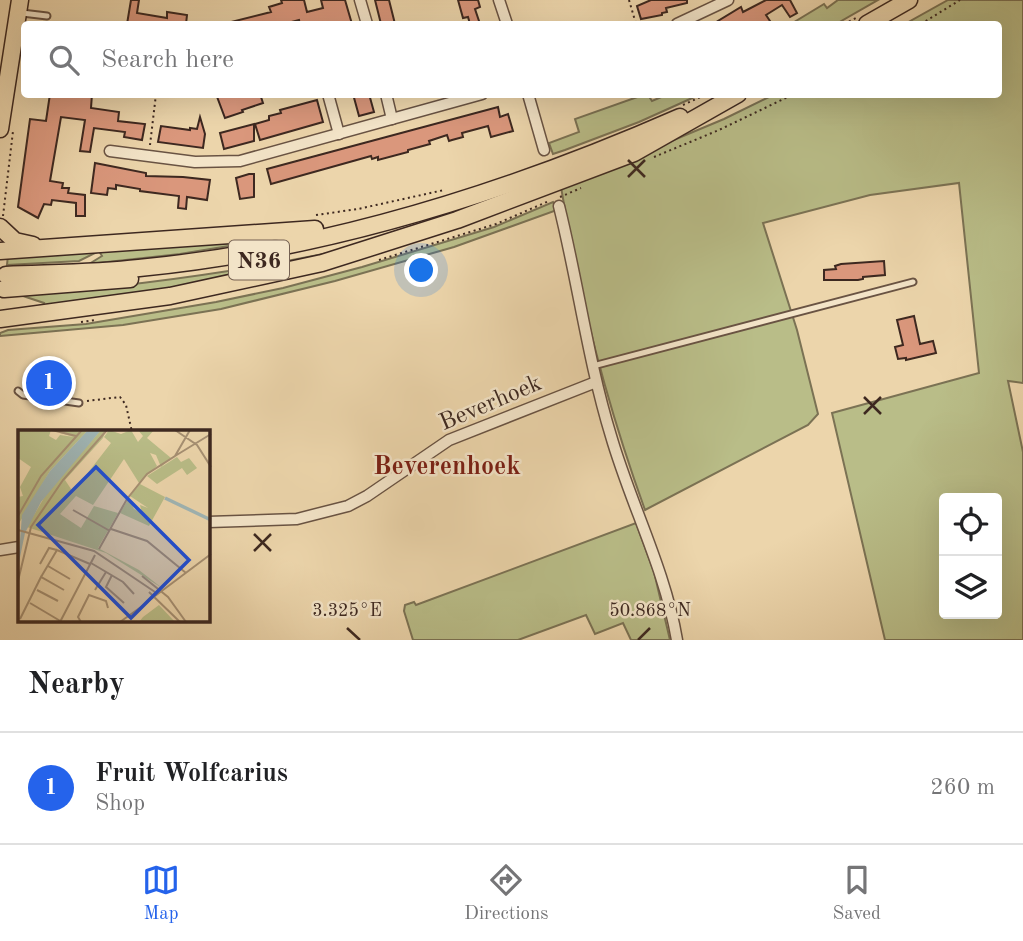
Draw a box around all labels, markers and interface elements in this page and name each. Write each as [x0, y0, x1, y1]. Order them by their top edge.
search box [21, 21, 1002, 98]
icon: search [45, 41, 83, 79]
text: Search here [101, 47, 234, 73]
road number: N36 [229, 241, 289, 280]
your location [404, 253, 438, 287]
pin: 1 [26, 357, 72, 409]
street label: Beverhoek [436, 372, 545, 436]
inset map [18, 430, 210, 622]
district label: Beverenhoek [373, 454, 521, 480]
map controls [939, 493, 1002, 619]
button: locate [939, 493, 1002, 556]
button: layers [939, 556, 1002, 619]
text: 3.325°E [312, 602, 382, 620]
text: 50.868°N [609, 602, 691, 620]
text: Nearby [28, 670, 125, 700]
text: Fruit Wolfcarius [95, 761, 288, 787]
text: 1 [44, 776, 58, 799]
text: 260 m [930, 776, 995, 799]
text: Shop [95, 792, 145, 815]
tab: Map [142, 861, 180, 926]
tab: Directions [464, 861, 549, 926]
tab: Saved [833, 861, 881, 926]

